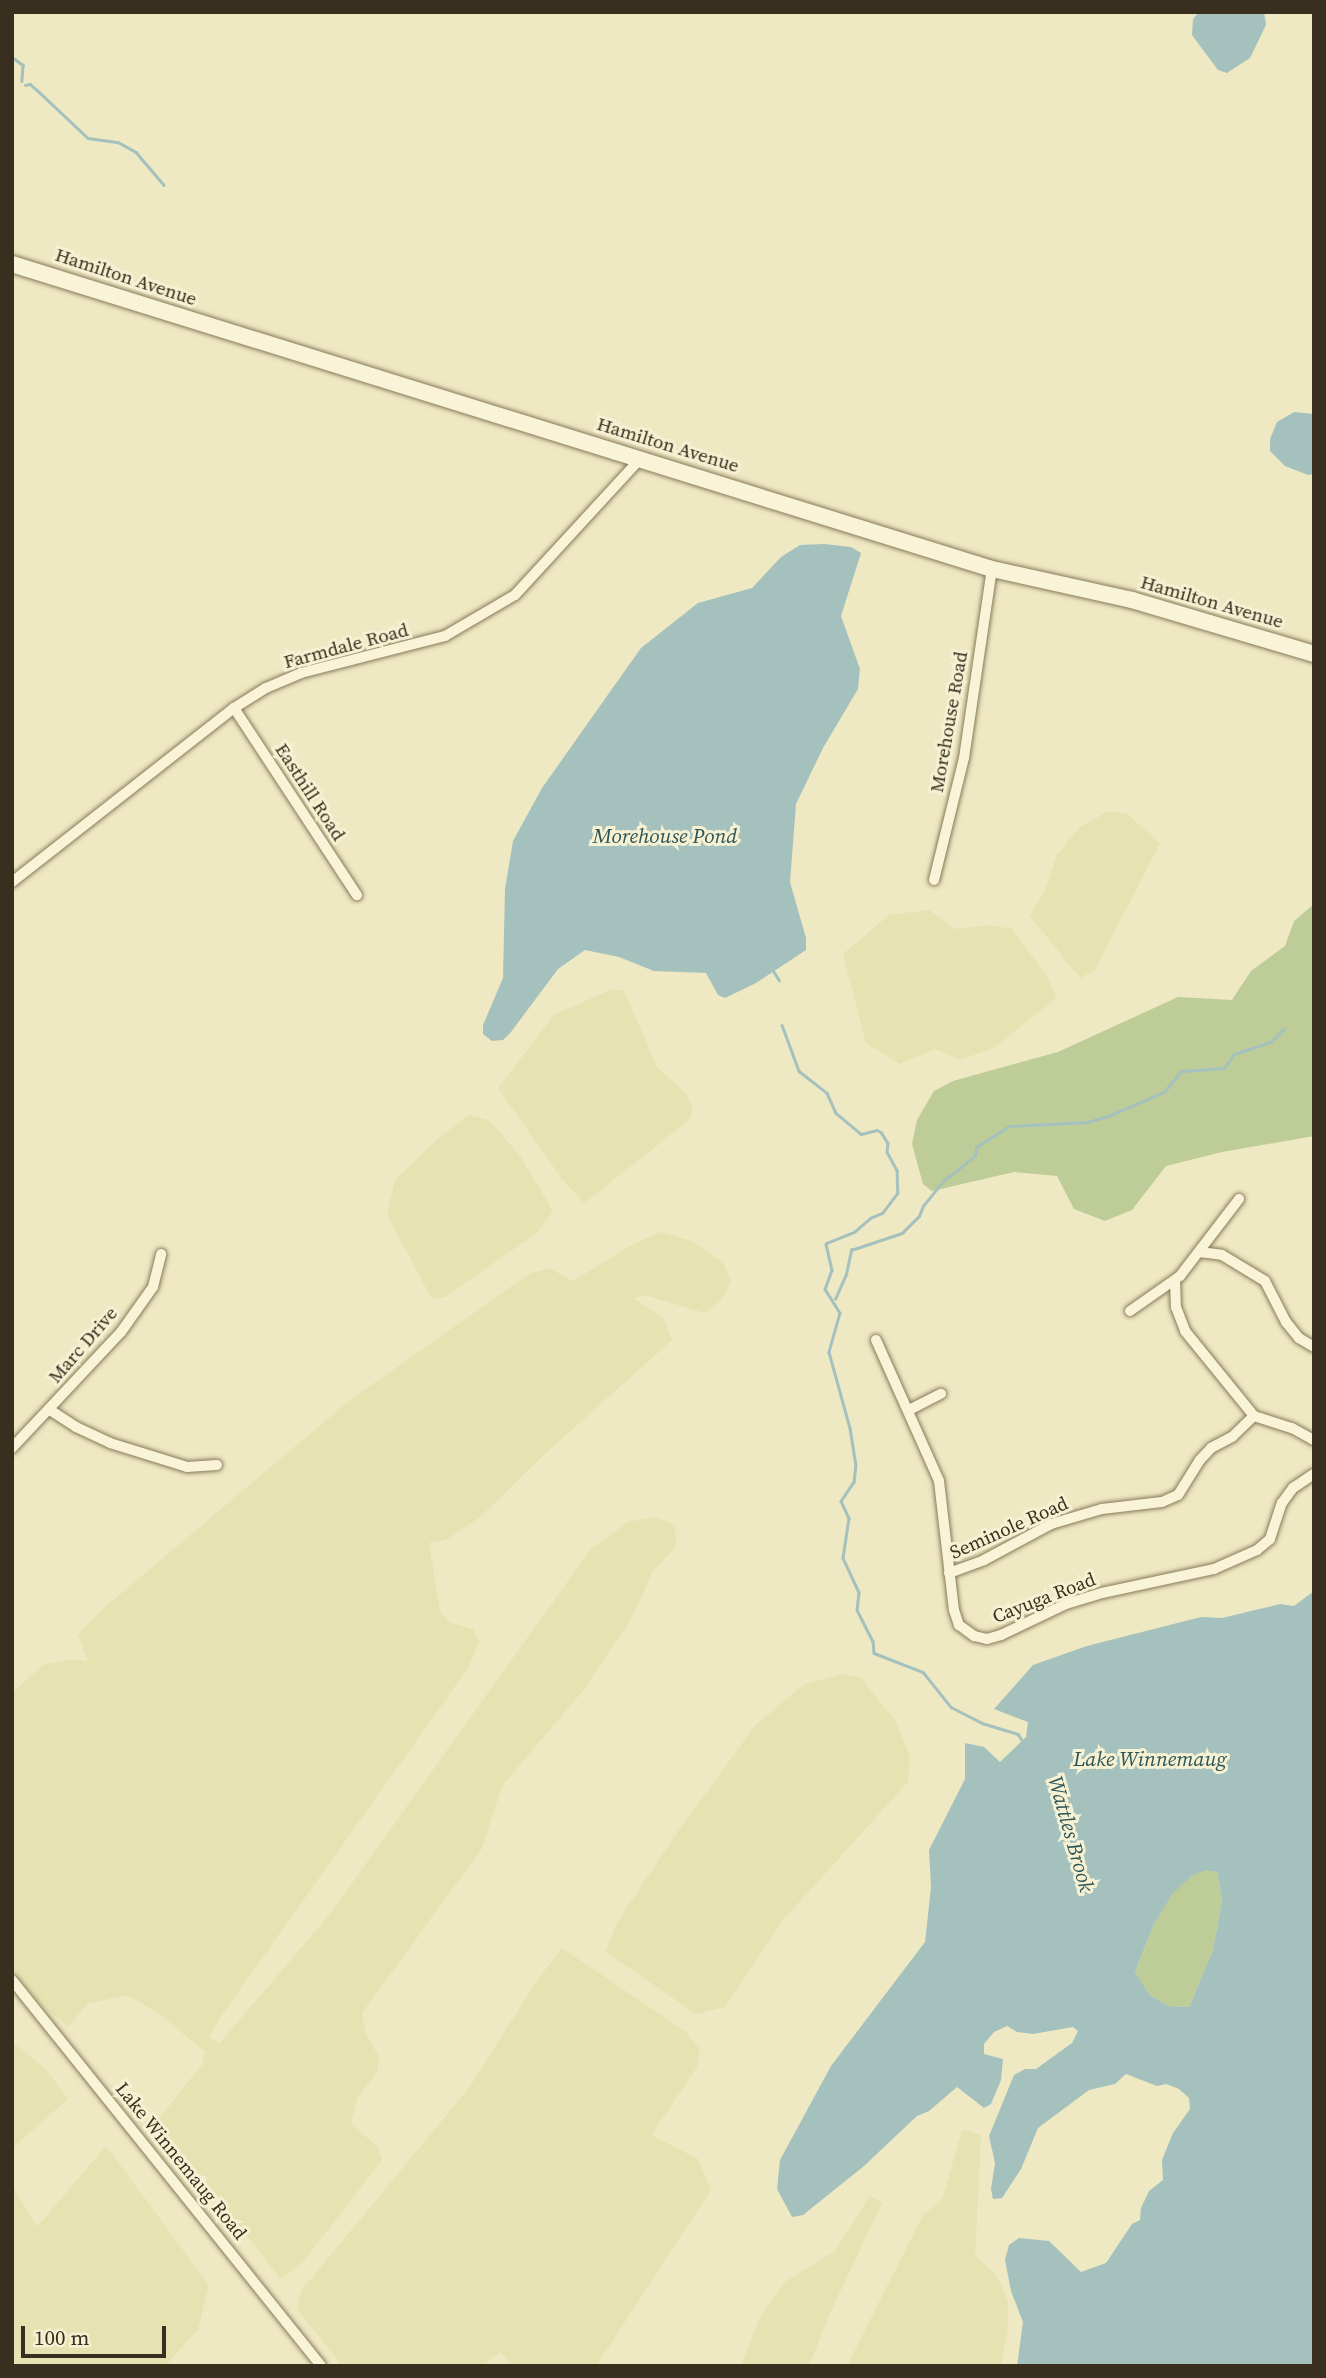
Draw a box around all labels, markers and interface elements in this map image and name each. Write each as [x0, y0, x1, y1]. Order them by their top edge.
street label: Hamilton Avenue [52, 243, 200, 311]
street label: Hamilton Avenue [594, 413, 742, 477]
street label: Hamilton Avenue [1138, 571, 1286, 633]
street label: Farmdale Road [281, 618, 411, 674]
street label: Morehouse Road [925, 650, 973, 794]
street label: Easthill Road [270, 739, 350, 845]
water label: Morehouse Pond [593, 823, 737, 849]
street label: Marc Drive [44, 1302, 122, 1388]
street label: Seminole Road [946, 1492, 1072, 1564]
street label: Cayuga Road [989, 1568, 1099, 1628]
water label: Lake Winnemaug [1073, 1746, 1227, 1772]
water label: Wattles Brook [1042, 1773, 1100, 1895]
street label: Lake Winnemaug Road [110, 2078, 252, 2244]
scale bar [24, 2312, 170, 2356]
text: 100 m [34, 2323, 89, 2352]

